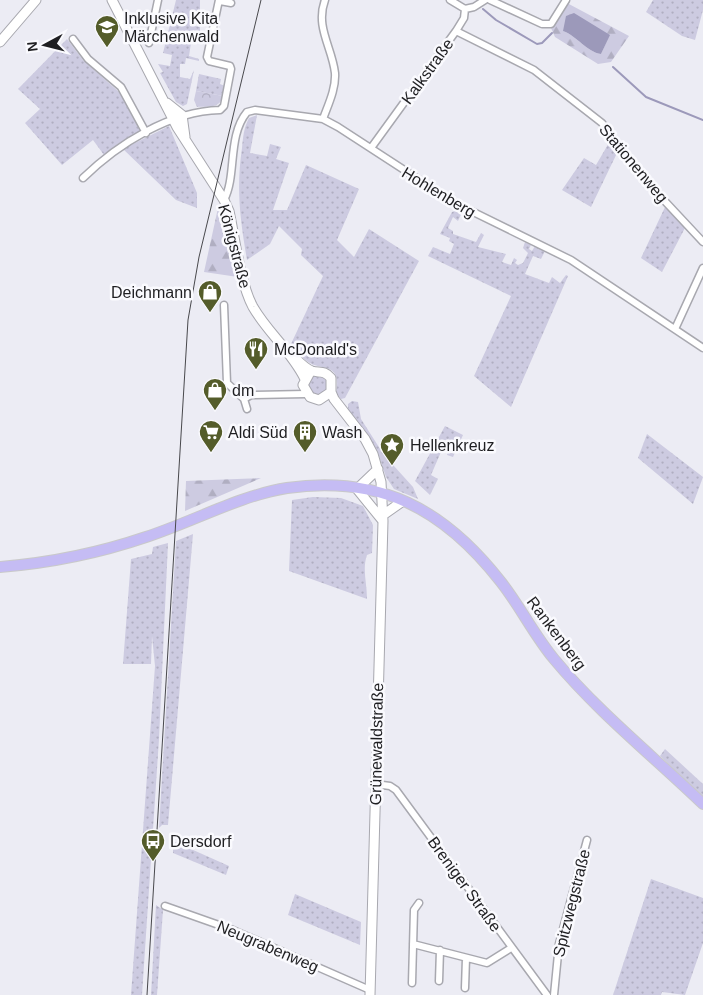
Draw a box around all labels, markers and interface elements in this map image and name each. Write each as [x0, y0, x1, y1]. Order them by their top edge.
place label: Inklusive Kita Märchenwald [124, 10, 219, 45]
school or university icon: Inklusive Kita Märchenwald [94, 14, 120, 48]
north arrow [20, 20, 70, 70]
street label: Kalkstraße [398, 35, 457, 107]
text: N [24, 41, 41, 53]
street label: Stationenweg [596, 121, 671, 206]
street label: Hohlenberg [399, 164, 479, 221]
street label: Königstraße [215, 202, 254, 290]
shop icon: Deichmann [197, 279, 223, 313]
place label: Deichmann [111, 284, 192, 301]
restaurant icon: McDonald's [243, 336, 269, 370]
place label: McDonald's [274, 341, 357, 358]
shop icon: dm [202, 377, 228, 411]
place label: dm [232, 382, 254, 399]
supermarket icon: Aldi Süd [198, 419, 224, 453]
building icon: Wash [292, 419, 318, 453]
place label: Aldi Süd [228, 424, 288, 441]
place label: Wash [322, 424, 362, 441]
place icon: Hellenkreuz [379, 432, 405, 466]
place label: Hellenkreuz [410, 437, 494, 454]
street label: Rankenberg [524, 593, 590, 673]
street label: Grünewaldstraße [367, 682, 386, 806]
bus stop icon: Dersdorf [140, 828, 166, 862]
place label: Dersdorf [170, 833, 232, 850]
street label: Breniger Straße [425, 834, 505, 935]
street label: Spitzwegstraße [550, 847, 593, 959]
street label: Neugrabenweg [215, 917, 321, 975]

